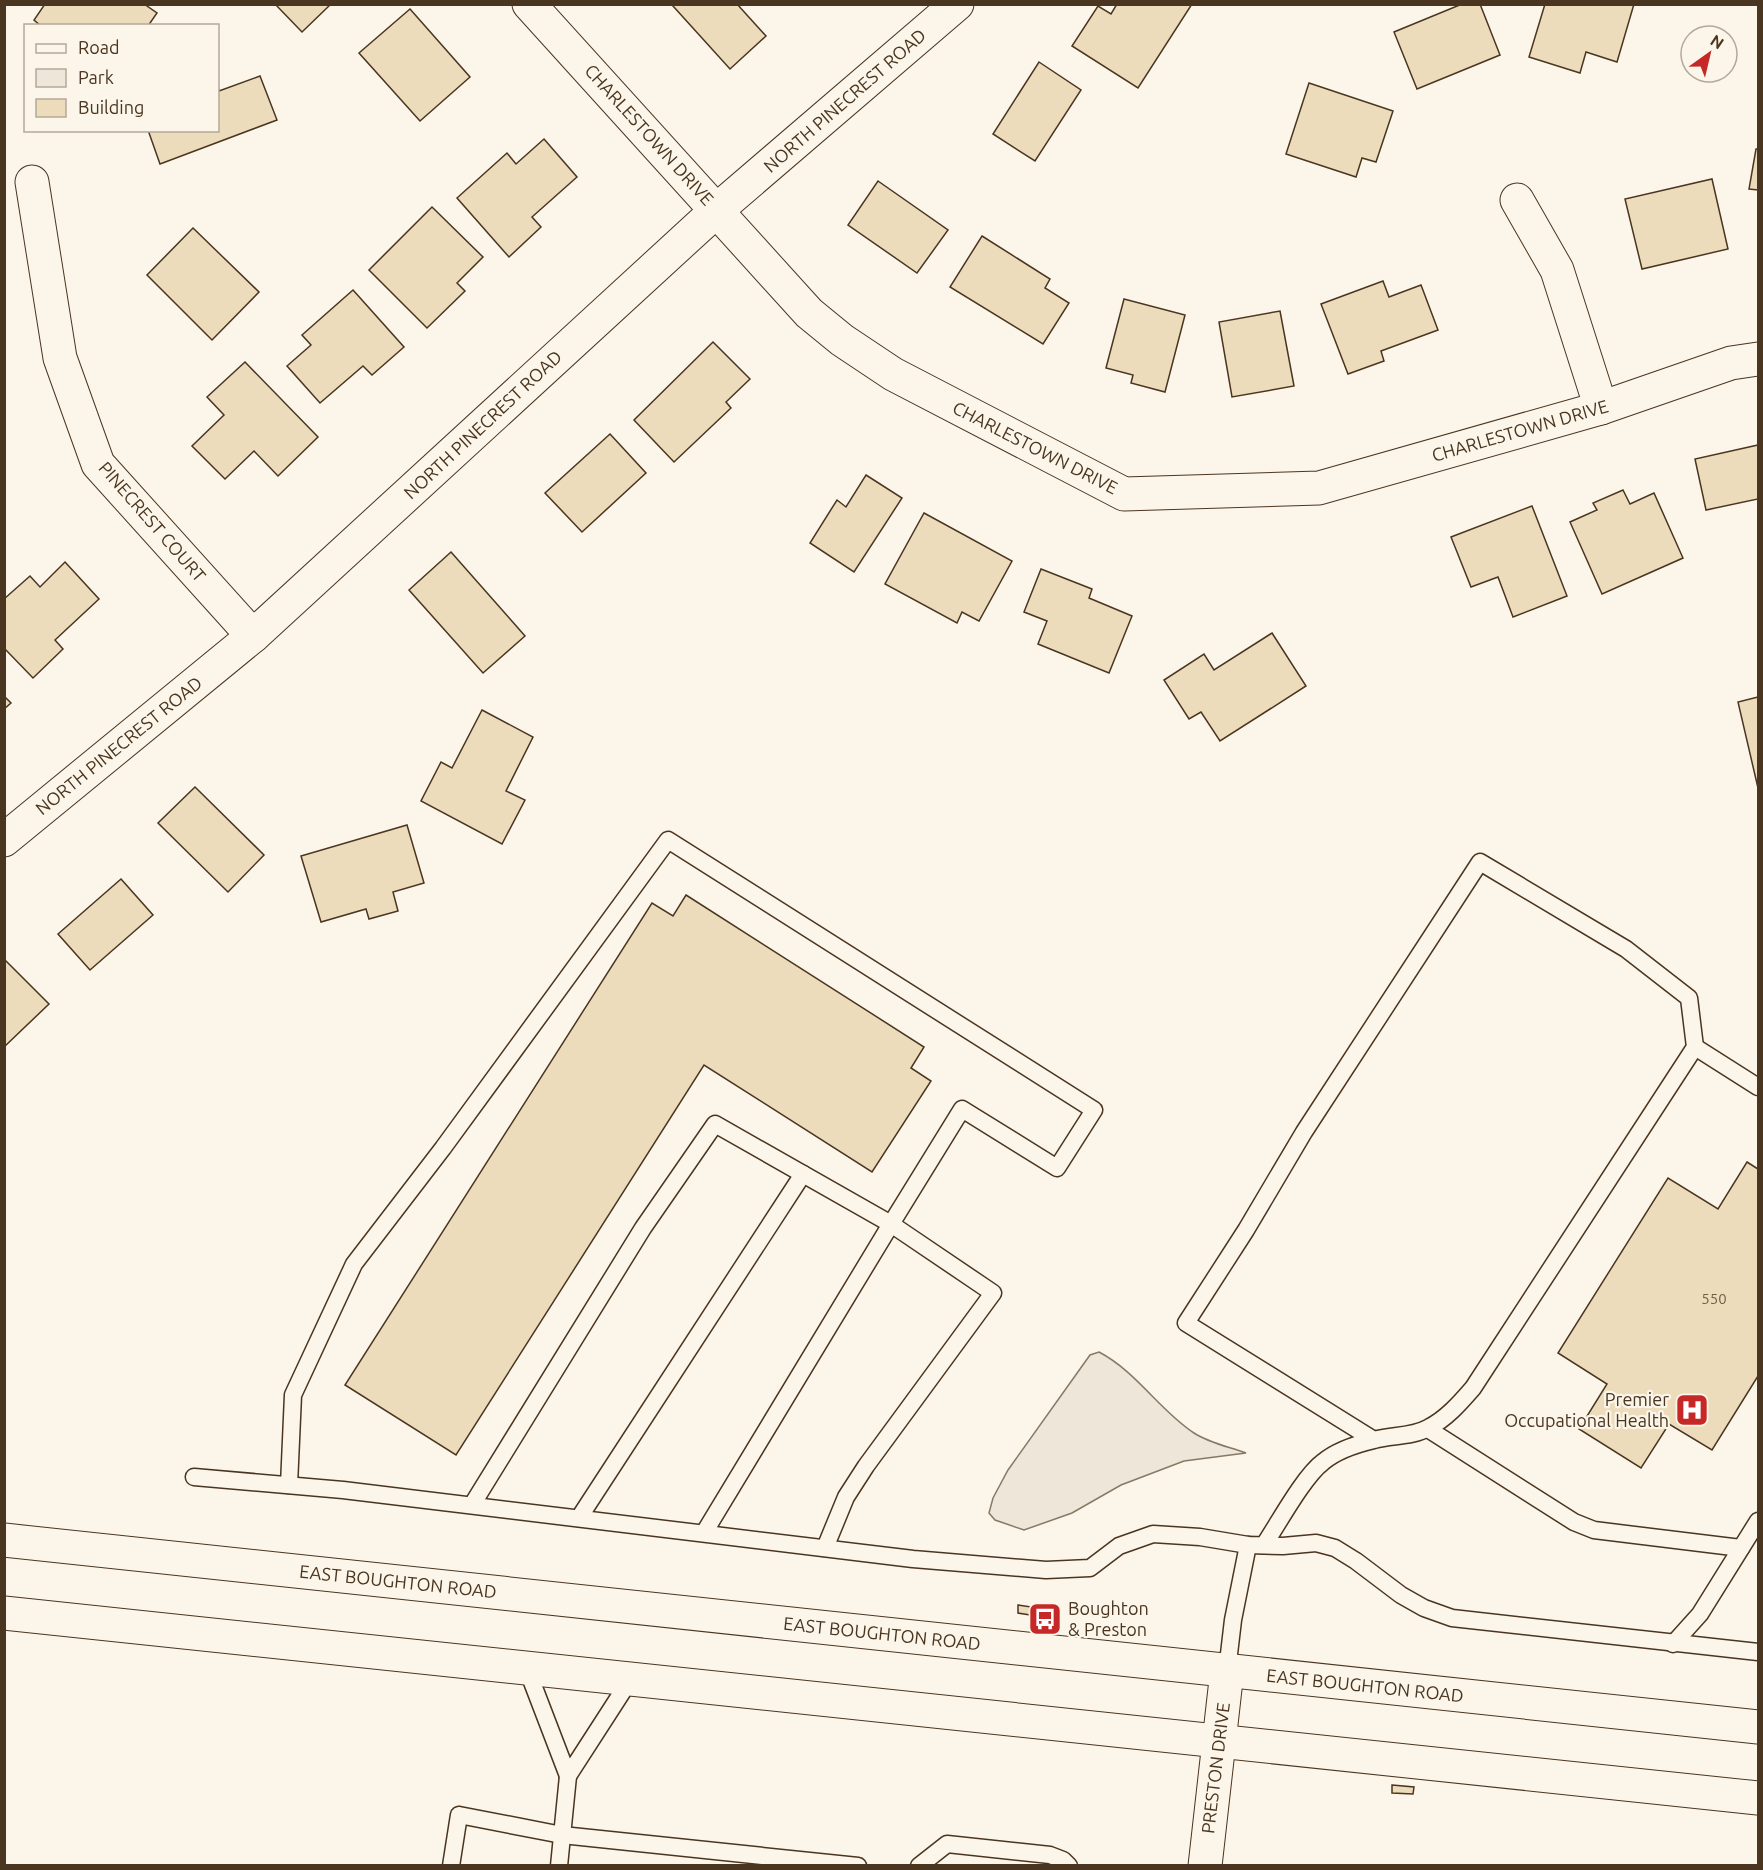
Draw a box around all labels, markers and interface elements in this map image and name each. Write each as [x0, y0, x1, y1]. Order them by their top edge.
legend [24, 24, 219, 132]
street label: NORTH PINECREST ROAD [759, 24, 929, 176]
north arrow [1679, 24, 1739, 84]
text: N [1707, 31, 1727, 52]
text: Road [78, 37, 120, 57]
street label: CHARLESTOWN DRIVE [581, 60, 718, 209]
text: Park [78, 67, 114, 87]
text: Building [78, 97, 144, 117]
street label: NORTH PINECREST ROAD [399, 346, 565, 503]
street label: CHARLESTOWN DRIVE [1429, 395, 1610, 465]
street label: CHARLESTOWN DRIVE [950, 397, 1121, 497]
street label: PINECREST COURT [95, 457, 210, 585]
street label: NORTH PINECREST ROAD [31, 672, 206, 818]
house number: 550 [1701, 1290, 1727, 1307]
place label: Premier Occupational Health [1504, 1389, 1669, 1430]
hospital icon: Premier Occupational Health [1674, 1392, 1710, 1428]
street label: EAST BOUGHTON ROAD [299, 1561, 498, 1601]
place label: Boughton & Preston [1068, 1598, 1149, 1639]
bus stop icon: Boughton & Preston [1027, 1601, 1063, 1637]
street label: EAST BOUGHTON ROAD [783, 1613, 982, 1653]
street label: EAST BOUGHTON ROAD [1266, 1665, 1465, 1705]
street label: PRESTON DRIVE [1197, 1701, 1233, 1835]

